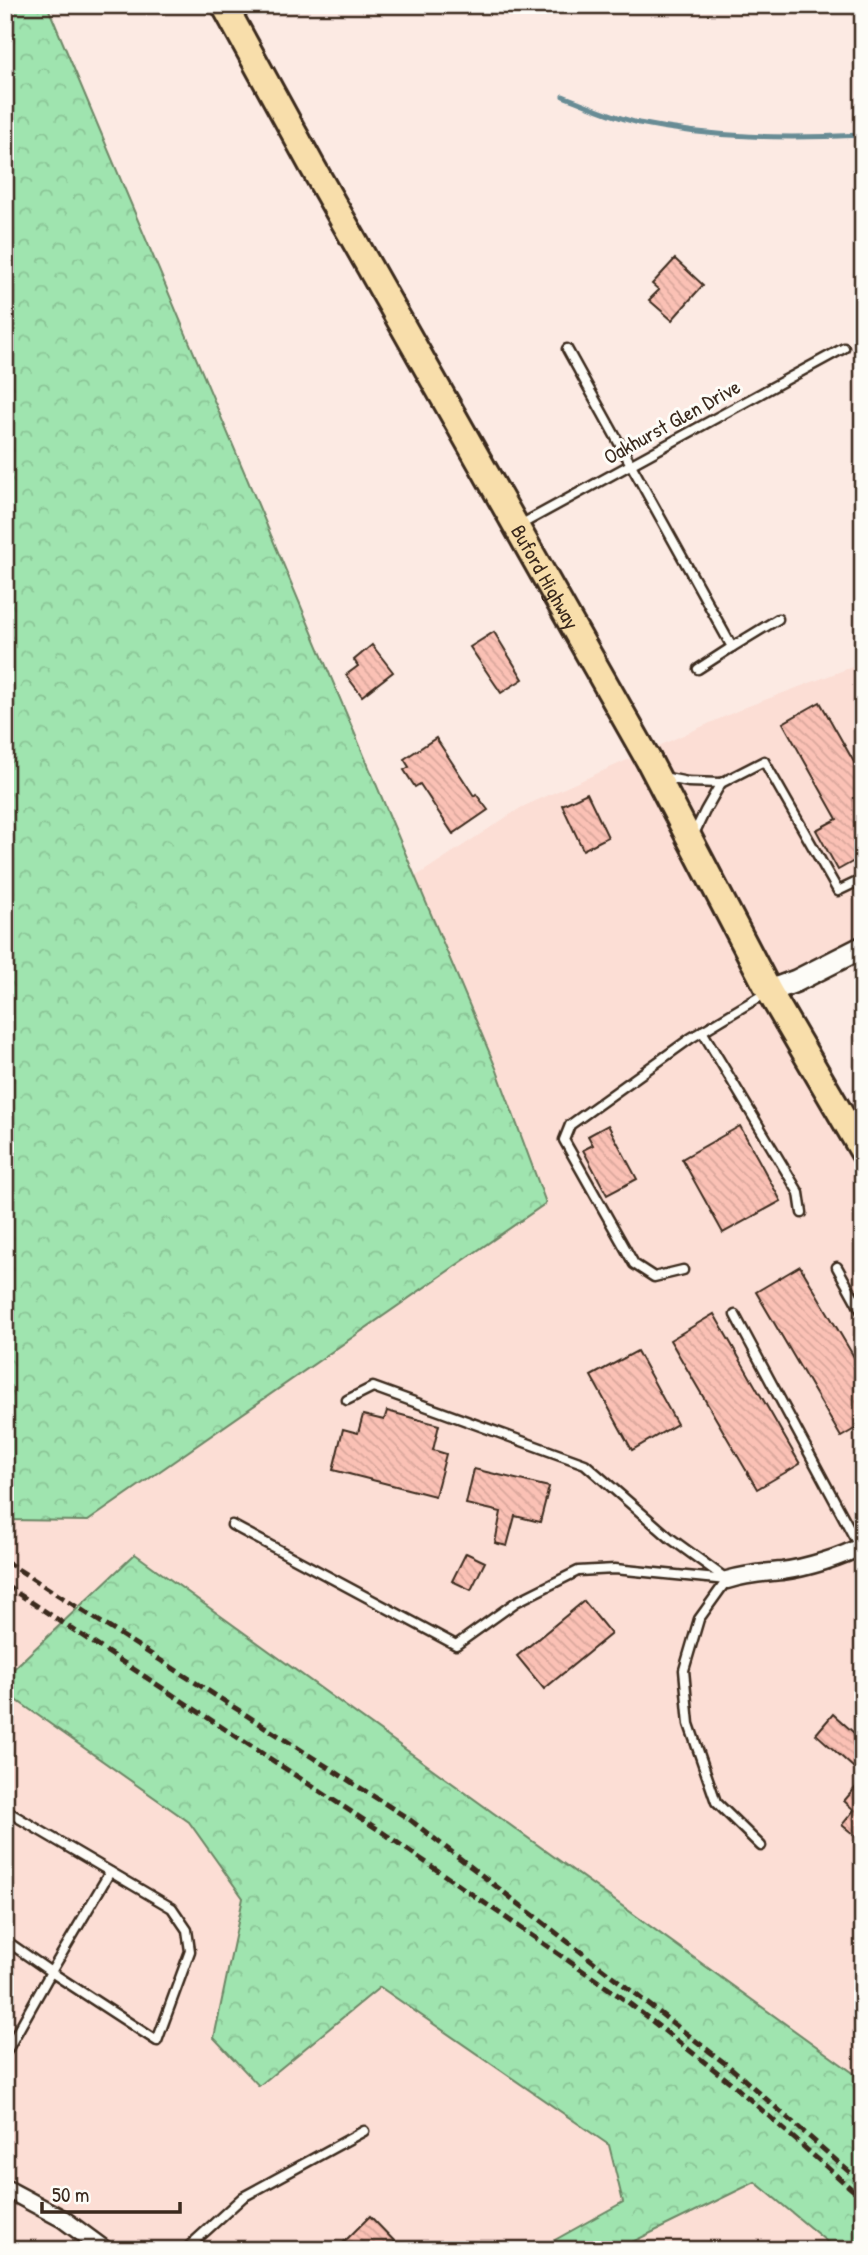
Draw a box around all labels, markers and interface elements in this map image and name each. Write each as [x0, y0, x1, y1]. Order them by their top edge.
street label: Oakhurst Glen Drive [598, 372, 745, 471]
street label: Buford Highway [504, 519, 587, 634]
scale bar [42, 2171, 180, 2215]
text: 50 m [52, 2180, 89, 2209]

